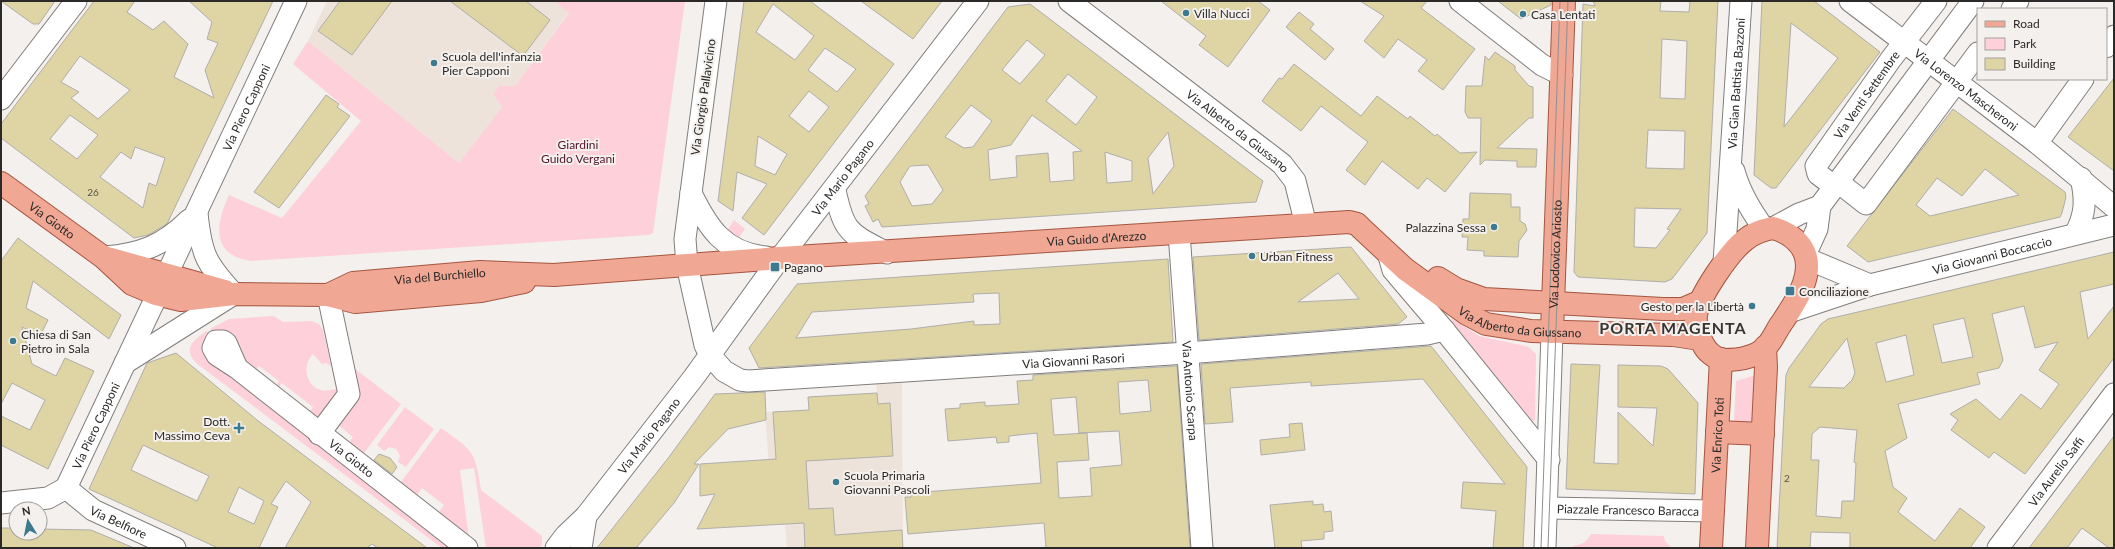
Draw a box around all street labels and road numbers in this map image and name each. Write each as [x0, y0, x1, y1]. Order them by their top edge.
street label: Via Gian Battista Bazzoni [1724, 17, 1747, 149]
street label: Via Giorgio Pallavicino [687, 38, 719, 156]
street label: Via Lorenzo Mascheroni [1911, 45, 2021, 134]
street label: Via Venti Settembre [1830, 47, 1902, 142]
street label: Via Piero Capponi [219, 61, 273, 153]
street label: Via Alberto da Giussano [1183, 86, 1293, 175]
street label: Via Mario Pagano [808, 136, 877, 218]
street label: Via Giotto [26, 198, 78, 242]
street label: Via Lodovico Ariosto [1545, 199, 1564, 309]
street label: Via Guido d'Arezzo [1046, 227, 1147, 249]
street label: Via Giovanni Boccaccio [1931, 233, 2053, 277]
street label: Via del Burchiello [394, 264, 486, 287]
street label: Via Alberto da Giussano [1455, 303, 1582, 340]
street label: Via Antonio Scarpa [1179, 340, 1202, 441]
street label: Via Giovanni Rasori [1022, 349, 1125, 371]
street label: Via Piero Capponi [69, 380, 122, 471]
street label: Via Mario Pagano [614, 394, 683, 477]
street label: Via Enrico Toti [1707, 397, 1726, 473]
street label: Via Aurelio Saffi [2025, 433, 2087, 509]
street label: Via Giotto [326, 435, 377, 480]
street label: Piazzale Francesco Baracca [1557, 501, 1699, 518]
street label: Via Belfiore [88, 502, 149, 541]

